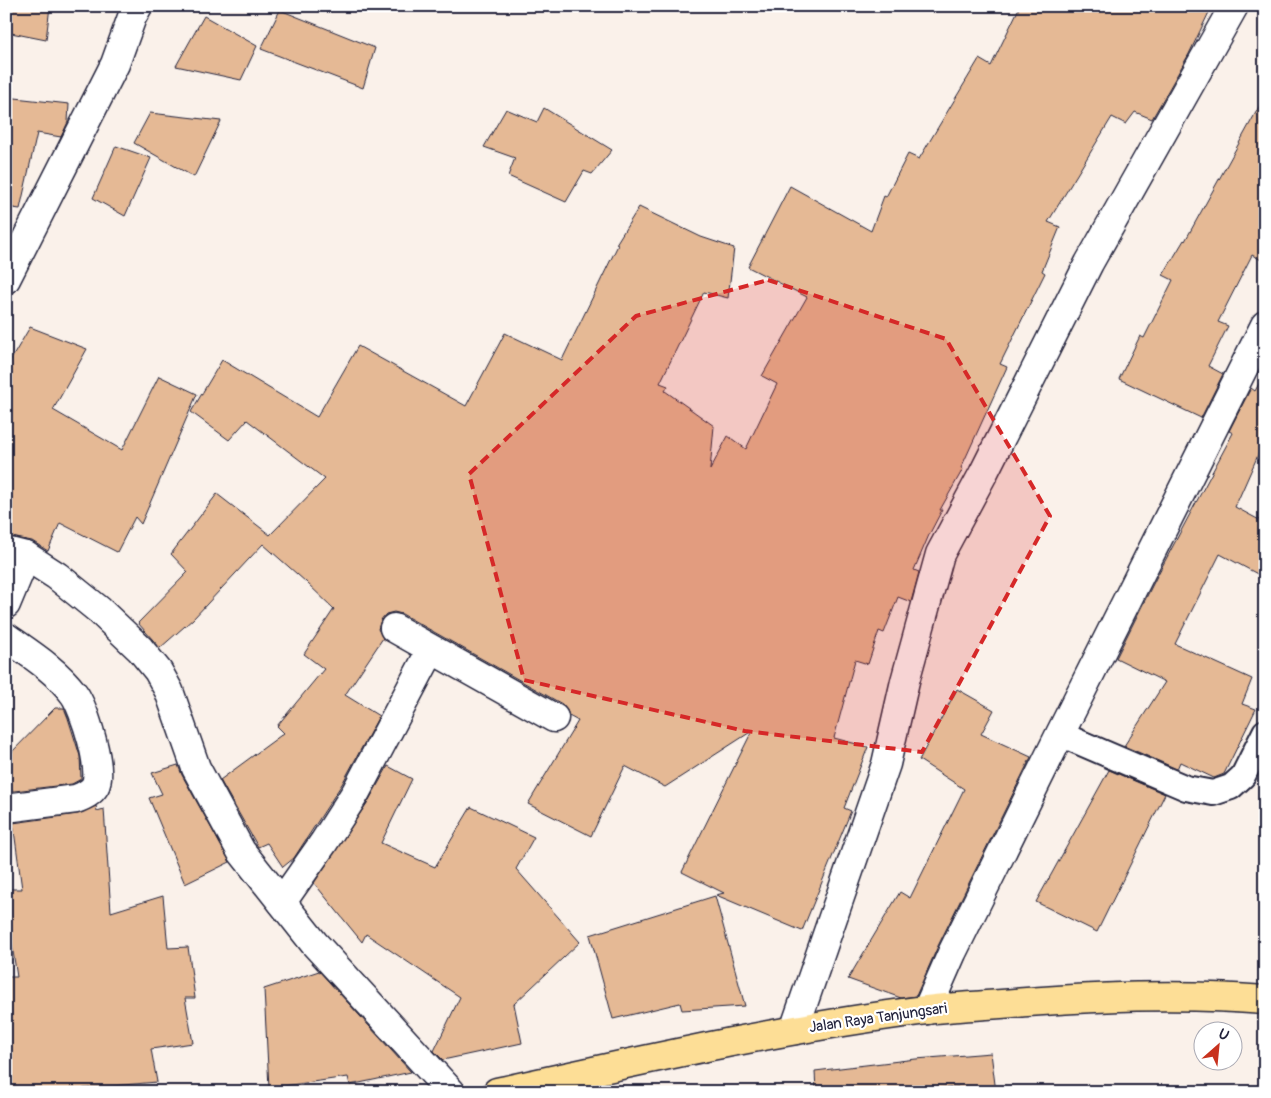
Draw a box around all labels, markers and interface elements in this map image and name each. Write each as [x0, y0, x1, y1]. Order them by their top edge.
street label: Jalan Raya Tanjungsari [808, 999, 949, 1037]
north arrow [1194, 1020, 1244, 1070]
text: U [1216, 1025, 1232, 1045]

